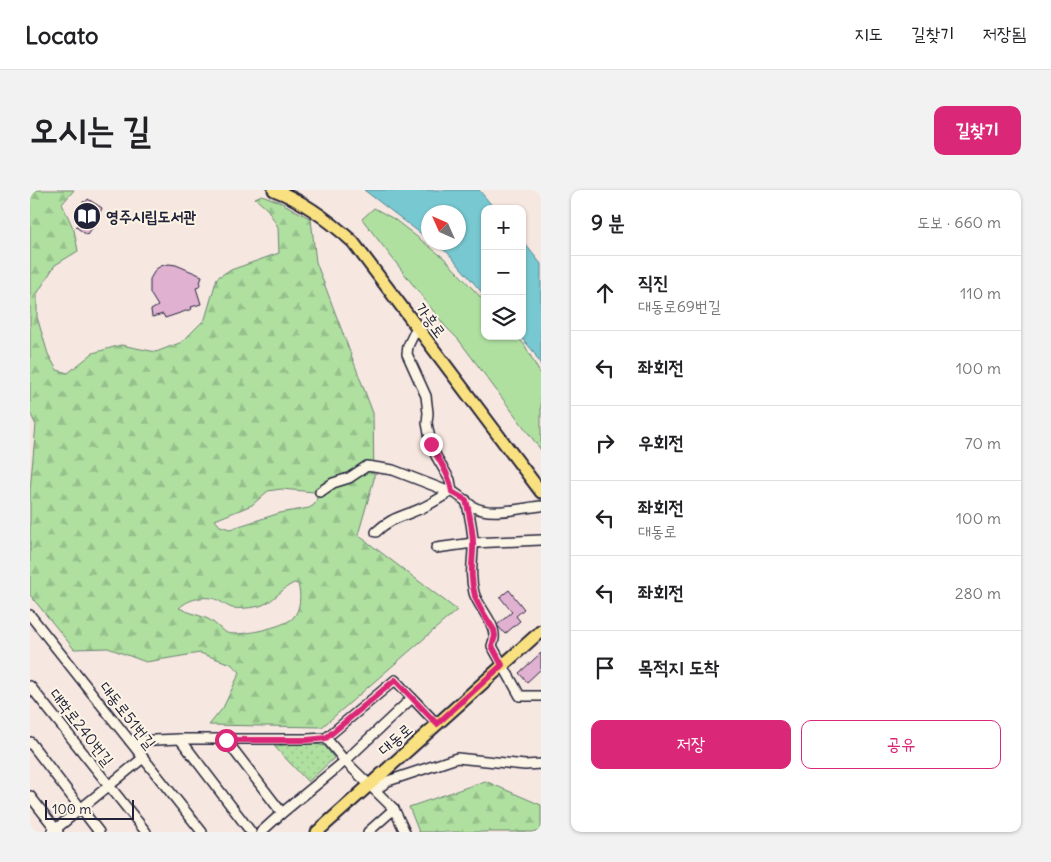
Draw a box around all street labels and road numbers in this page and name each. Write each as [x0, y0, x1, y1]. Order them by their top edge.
street label: 가흥로 [411, 299, 451, 341]
street label: 대동로51번길 [96, 677, 161, 753]
street label: 대학로240번길 [46, 684, 118, 770]
street label: 대동로 [374, 719, 416, 759]

